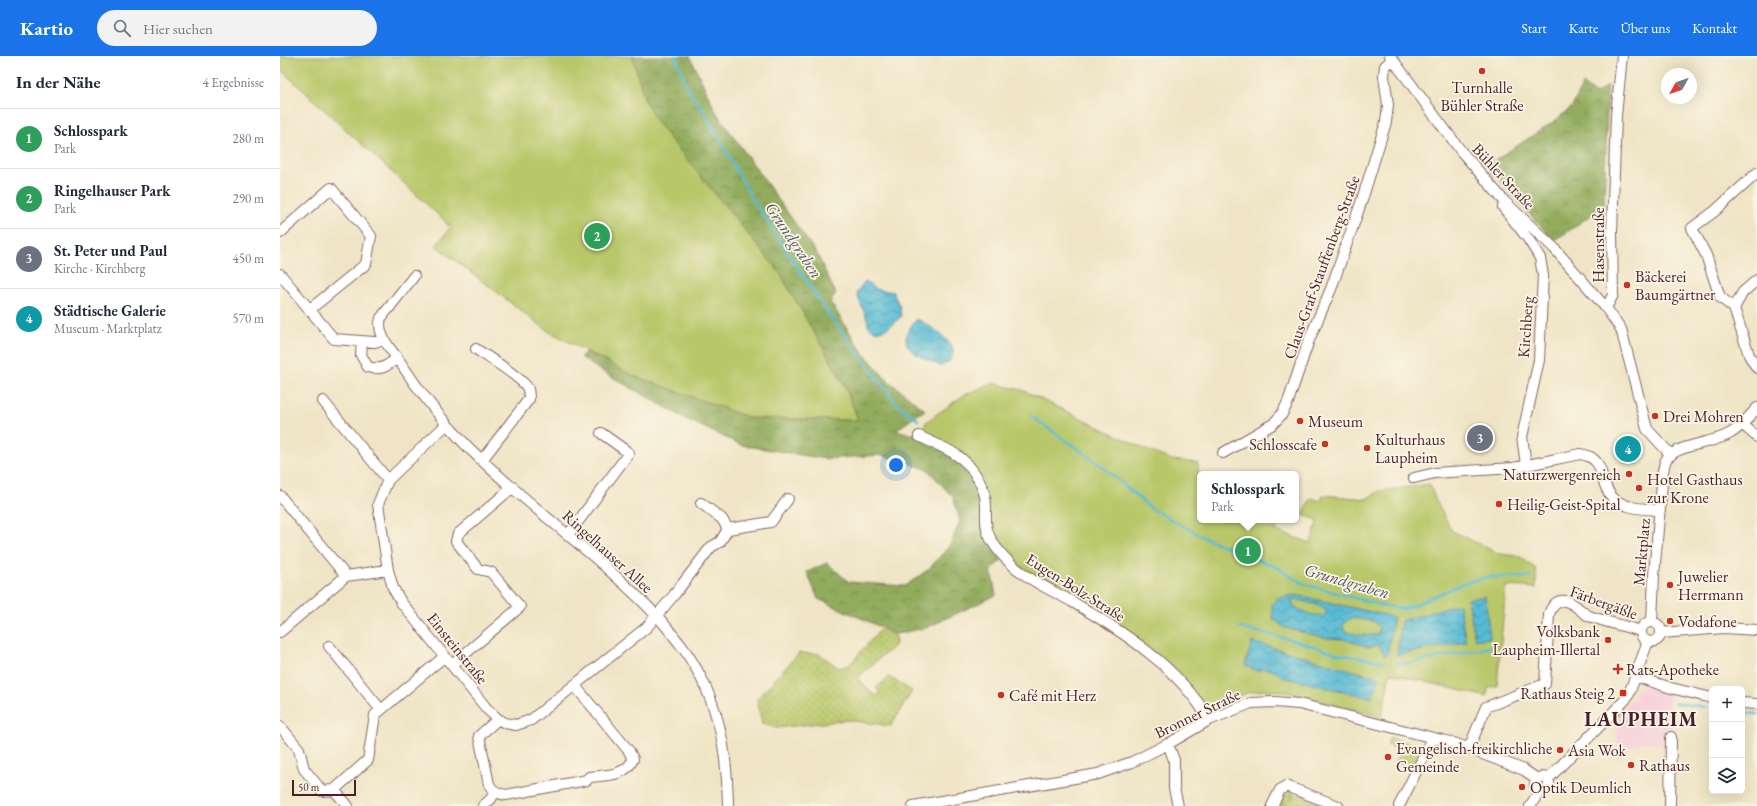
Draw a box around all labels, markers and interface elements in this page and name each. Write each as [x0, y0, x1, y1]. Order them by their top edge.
search box [97, 10, 377, 46]
text: Kartio [20, 16, 73, 41]
icon: search [111, 17, 133, 39]
text: Hier suchen [143, 19, 213, 38]
text: Start [1521, 19, 1547, 37]
text: Karte [1569, 19, 1598, 37]
text: Über uns [1620, 19, 1670, 37]
text: Kontakt [1692, 19, 1737, 37]
marker: Turnhalle Bühler Straße [1477, 66, 1487, 76]
north arrow [1661, 68, 1697, 104]
text: In der Nähe [16, 71, 101, 93]
text: 4 Ergebnisse [203, 74, 264, 91]
place label: Turnhalle Bühler Straße [1440, 77, 1524, 116]
text: Schlosspark [54, 121, 128, 140]
text: 1 [26, 130, 32, 147]
text: 280 m [233, 130, 264, 147]
street label: Bühler Straße [1468, 139, 1540, 214]
text: Park [54, 140, 76, 157]
street label: Claus-Graf-Stauffenberg-Straße [1278, 173, 1364, 362]
text: Ringelhauser Park [54, 181, 171, 200]
text: 2 [26, 190, 32, 207]
text: 290 m [233, 190, 264, 207]
water label: Grundgraben [760, 198, 828, 282]
text: Park [54, 200, 76, 217]
street label: Hasenstraße [1588, 207, 1609, 283]
pin: 2 [584, 221, 610, 251]
text: St. Peter und Paul [54, 241, 167, 260]
text: 3 [26, 250, 32, 267]
text: 450 m [233, 250, 264, 267]
text: Kirche · Kirchberg [54, 260, 145, 277]
place label: Bäckerei Baumgärtner [1635, 266, 1716, 305]
marker: Bäckerei Baumgärtner [1622, 280, 1632, 290]
street label: Kirchberg [1513, 294, 1538, 359]
text: Städtische Galerie [54, 301, 166, 320]
text: 4 [26, 310, 32, 327]
text: 570 m [233, 310, 264, 327]
text: Museum · Marktplatz [54, 320, 162, 337]
place label: Drei Mohren [1663, 406, 1744, 427]
place label: Museum [1308, 411, 1364, 432]
marker: Drei Mohren [1650, 411, 1660, 421]
marker: Museum [1295, 416, 1305, 426]
pin: 3 [1467, 423, 1493, 453]
place label: Kulturhaus Laupheim [1375, 429, 1445, 468]
place label: Schlosscafe [1249, 434, 1317, 455]
pin: 4 [1615, 434, 1641, 464]
marker: Schlosscafe [1320, 439, 1330, 449]
marker: Kulturhaus Laupheim [1362, 443, 1372, 453]
your location [886, 455, 906, 475]
place label: Naturzwergenreich [1503, 464, 1621, 485]
marker: Naturzwergenreich [1624, 469, 1634, 479]
place label: Hotel Gasthaus zur Krone [1647, 469, 1743, 508]
popup [1197, 471, 1299, 523]
text: Schlosspark [1211, 479, 1285, 498]
marker: Hotel Gasthaus zur Krone [1634, 483, 1644, 493]
place label: Heilig-Geist-Spital [1507, 494, 1621, 515]
text: Park [1211, 498, 1233, 515]
marker: Heilig-Geist-Spital [1494, 499, 1504, 509]
street label: Ringelhauser Allee [558, 505, 657, 598]
street label: Marktplatz [1628, 517, 1655, 587]
pin: 1 [1235, 536, 1261, 566]
street label: Eugen-Bolz-Straße [1022, 548, 1129, 626]
water label: Grundgraben [1302, 558, 1392, 604]
place label: Juwelier Herrmann [1676, 566, 1744, 605]
marker: Juwelier Herrmann [1665, 580, 1675, 590]
street label: Färbergäßle [1567, 581, 1641, 624]
street label: Einsteinstraße [422, 608, 493, 689]
place label: Vodafone [1678, 611, 1737, 632]
marker: Vodafone [1665, 616, 1675, 626]
place label: Volksbank Laupheim-Illertal [1493, 621, 1600, 660]
marker: Volksbank Laupheim-Illertal [1603, 635, 1613, 645]
place label: Rats-Apotheke [1626, 659, 1719, 680]
marker: Rats-Apotheke [1613, 664, 1623, 674]
place label: Rathaus Steig 2 [1520, 683, 1615, 704]
street label: Bronner Straße [1151, 684, 1244, 743]
place label: Café mit Herz [1009, 685, 1096, 706]
map controls [1709, 686, 1745, 794]
button: + [1709, 686, 1745, 722]
marker: Rathaus Steig 2 [1618, 688, 1628, 698]
marker: Café mit Herz [996, 690, 1006, 700]
district label: LAUPHEIM [1584, 706, 1698, 732]
button: − [1709, 722, 1745, 758]
place label: Evangelisch-freikirchliche Gemeinde [1396, 738, 1552, 777]
place label: Asia Wok [1567, 740, 1626, 761]
marker: Asia Wok [1555, 745, 1565, 755]
marker: Evangelisch-freikirchliche Gemeinde [1383, 752, 1393, 762]
place label: Rathaus [1639, 755, 1690, 776]
button: layers [1709, 758, 1745, 794]
marker: Rathaus [1626, 760, 1636, 770]
place label: Optik Deumlich [1530, 777, 1632, 798]
scale bar [292, 778, 356, 797]
text: 50 m [298, 780, 319, 794]
marker: Optik Deumlich [1517, 782, 1527, 792]

